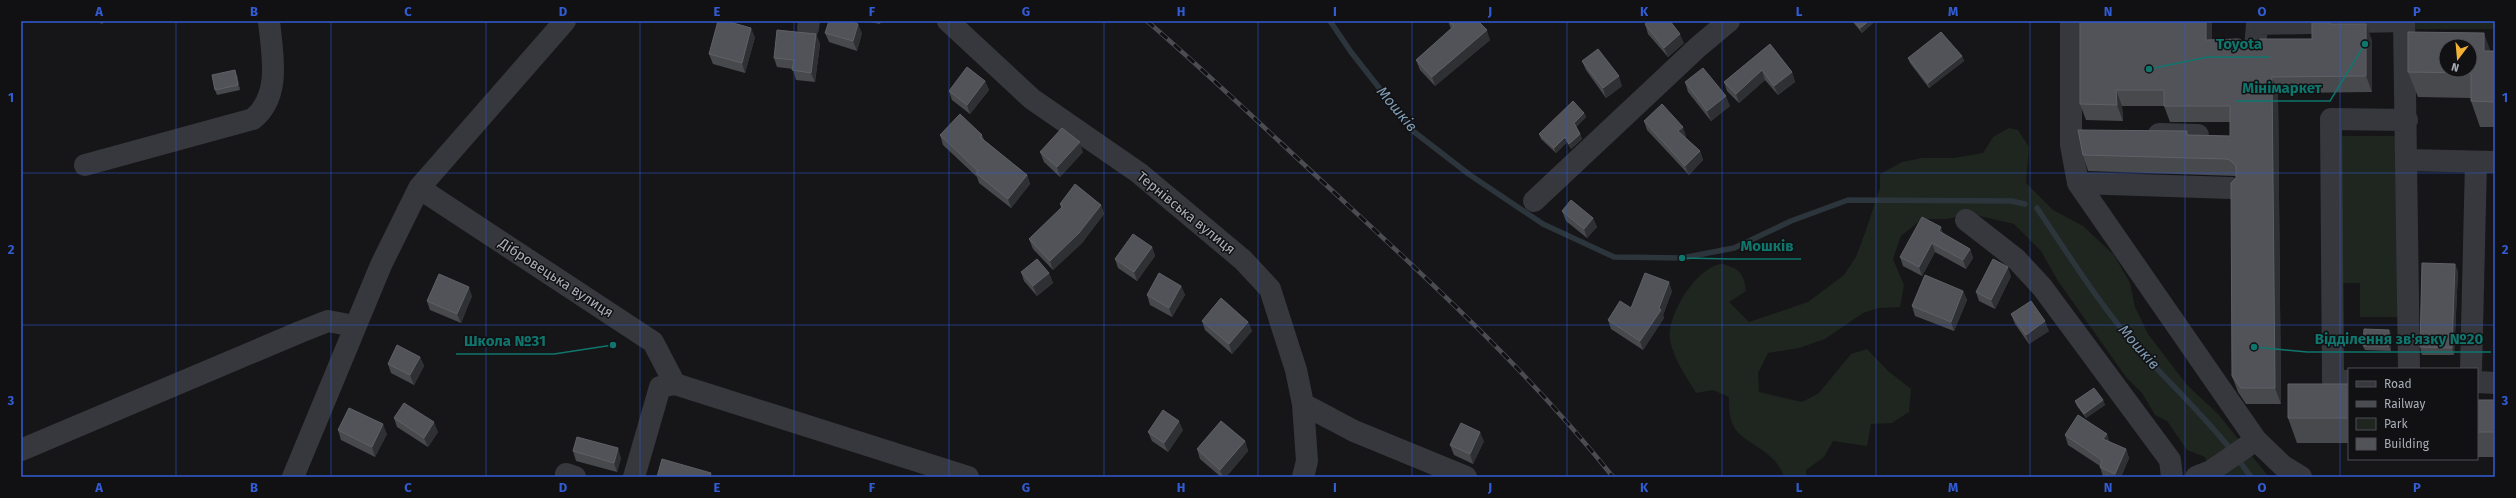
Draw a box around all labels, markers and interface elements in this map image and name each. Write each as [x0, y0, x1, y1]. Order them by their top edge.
text: A [94, 4, 103, 19]
text: B [250, 4, 258, 19]
text: C [404, 4, 412, 19]
text: D [559, 4, 568, 19]
text: E [714, 4, 721, 19]
text: F [869, 4, 876, 19]
text: G [1022, 4, 1030, 19]
text: H [1177, 4, 1185, 19]
text: I [1333, 4, 1337, 19]
text: J [1487, 4, 1492, 19]
text: K [1640, 4, 1649, 19]
text: L [1796, 4, 1803, 19]
text: M [1948, 4, 1958, 19]
text: N [2104, 4, 2112, 19]
text: O [2258, 4, 2267, 19]
text: P [2413, 4, 2421, 19]
callout: Toyota [2208, 30, 2270, 57]
text: Toyota [2216, 35, 2262, 53]
north arrow [2438, 38, 2478, 78]
text: N [2450, 60, 2461, 74]
callout: Мінімаркет [2235, 74, 2330, 101]
text: Мінімаркет [2242, 79, 2323, 97]
water label: Мошків [1373, 83, 1421, 135]
text: 1 [8, 90, 14, 105]
text: 1 [2502, 90, 2508, 105]
street label: Тернівська вулиця [1133, 168, 1239, 258]
callout: Мошків [1732, 232, 1801, 259]
street label: Дібровецька вулиця [495, 234, 616, 321]
text: Мошків [1740, 237, 1794, 255]
text: 2 [8, 242, 15, 257]
text: 2 [2502, 242, 2509, 257]
water label: Мошків [2115, 321, 2163, 373]
callout: Відділення зв'язку №20 [2307, 325, 2491, 352]
callout: Школа №31 [456, 327, 554, 354]
text: Відділення зв'язку №20 [2315, 330, 2484, 348]
text: Школа №31 [464, 332, 546, 350]
legend [2348, 368, 2478, 460]
text: Road [2384, 377, 2412, 391]
text: 3 [7, 393, 15, 408]
text: 3 [2501, 393, 2509, 408]
text: Railway [2384, 397, 2425, 411]
text: Park [2384, 417, 2408, 431]
text: Building [2384, 437, 2430, 451]
text: A [94, 480, 103, 495]
text: B [250, 480, 258, 495]
text: C [404, 480, 412, 495]
text: D [559, 480, 568, 495]
text: E [714, 480, 721, 495]
text: F [869, 480, 876, 495]
text: G [1022, 480, 1030, 495]
text: H [1177, 480, 1185, 495]
text: I [1333, 480, 1337, 495]
text: J [1487, 480, 1492, 495]
text: K [1640, 480, 1649, 495]
text: L [1796, 480, 1803, 495]
text: M [1948, 480, 1958, 495]
text: N [2104, 480, 2112, 495]
text: O [2258, 480, 2267, 495]
text: P [2413, 480, 2421, 495]

